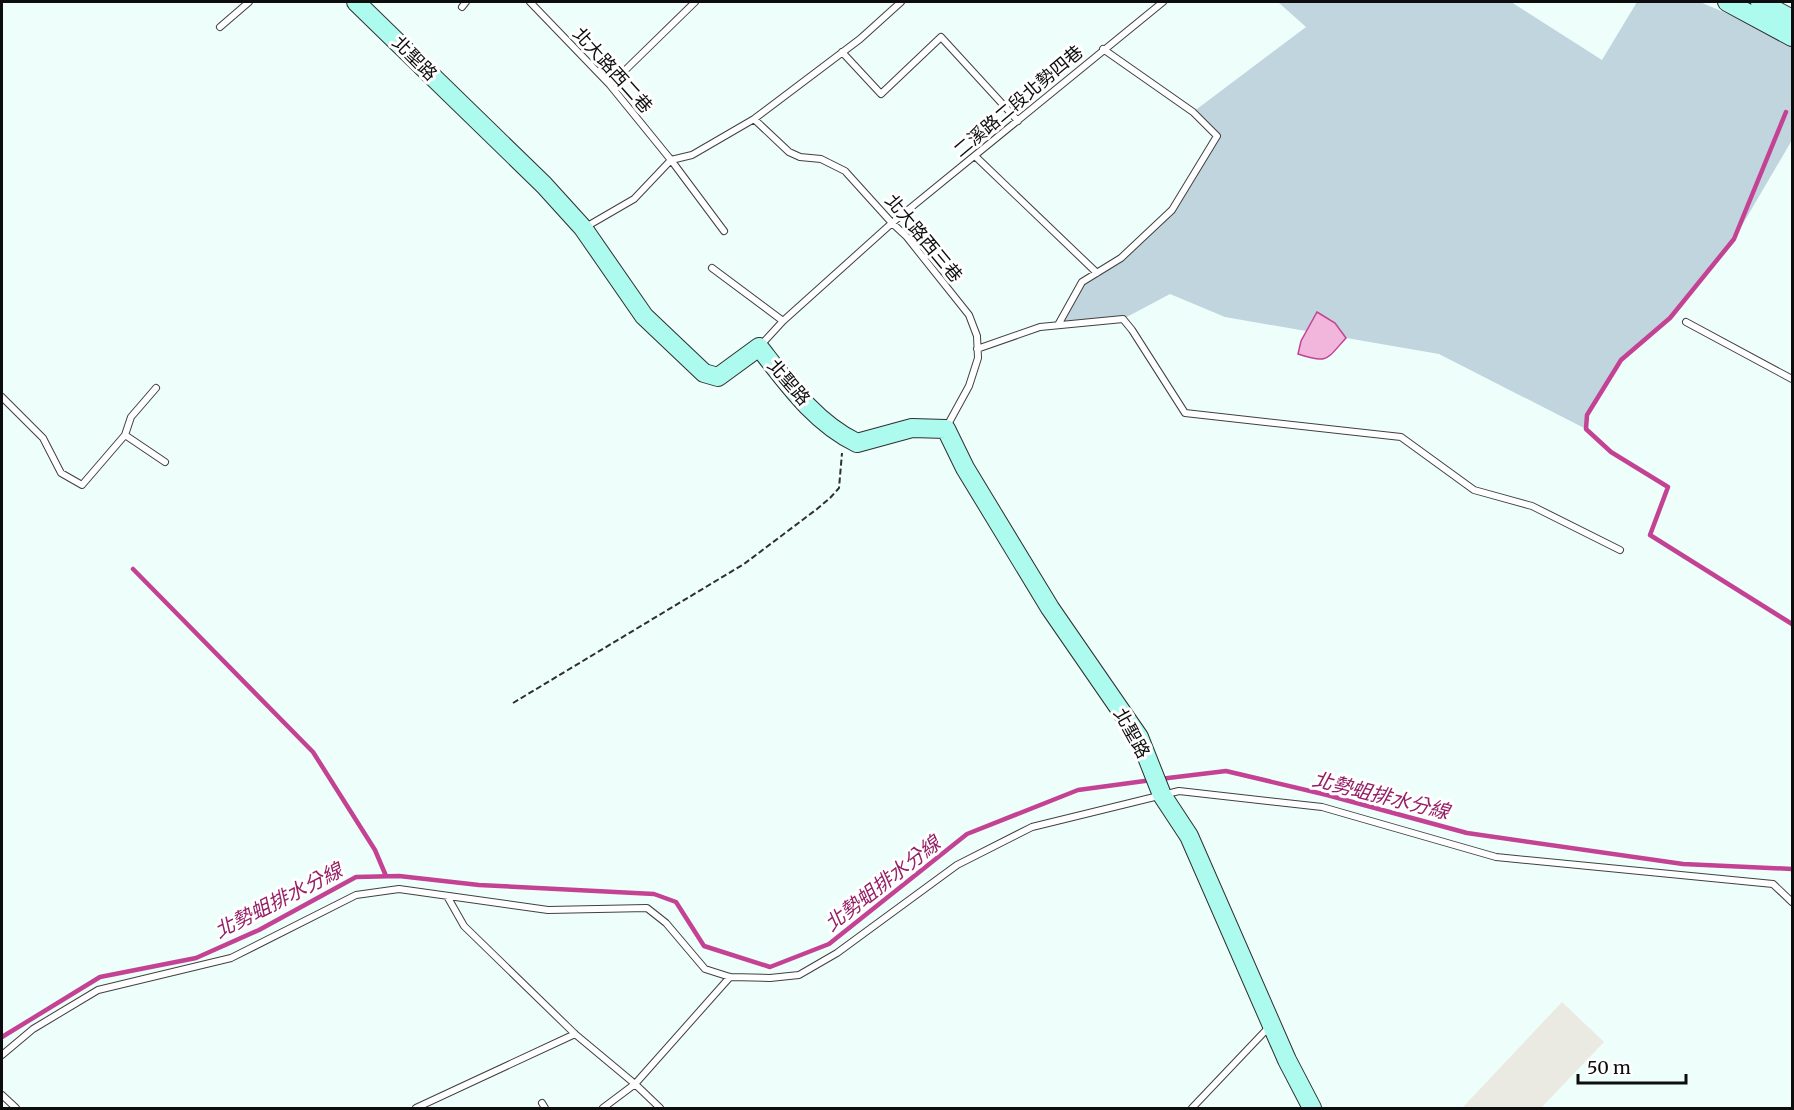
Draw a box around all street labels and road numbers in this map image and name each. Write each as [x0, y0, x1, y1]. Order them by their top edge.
street label: 北大路西二巷 [568, 22, 658, 118]
street label: 北聖路 [388, 31, 442, 85]
street label: 二溪路二段北勢四巷 [949, 40, 1087, 162]
street label: 北大路西三巷 [880, 189, 968, 287]
street label: 北聖路 [763, 354, 815, 410]
street label: 北聖路 [1109, 704, 1155, 762]

